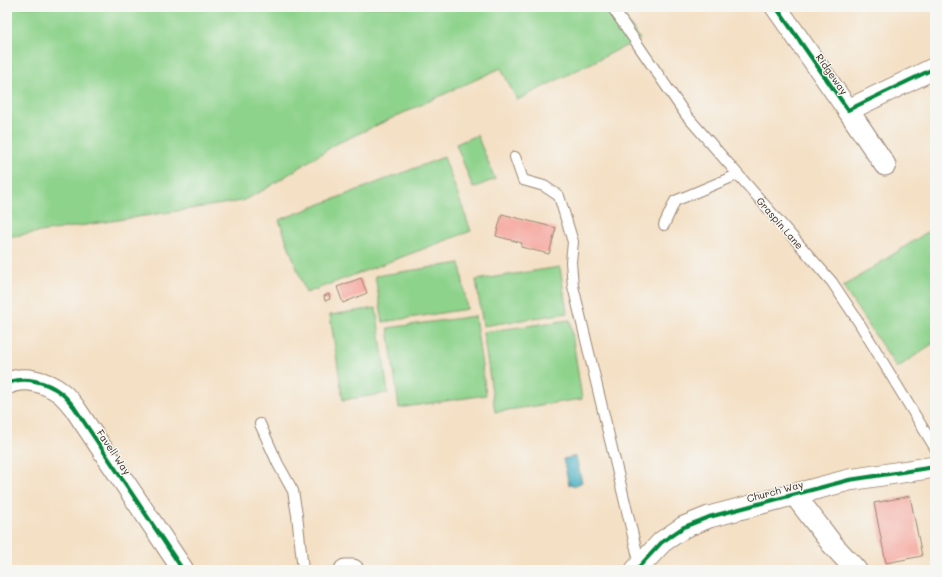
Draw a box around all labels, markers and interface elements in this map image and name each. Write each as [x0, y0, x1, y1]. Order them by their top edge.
street label: Ridgeway [813, 51, 851, 97]
street label: Graspin Lane [753, 194, 807, 252]
street label: Favell Way [94, 427, 134, 477]
street label: Church Way [745, 477, 805, 505]

